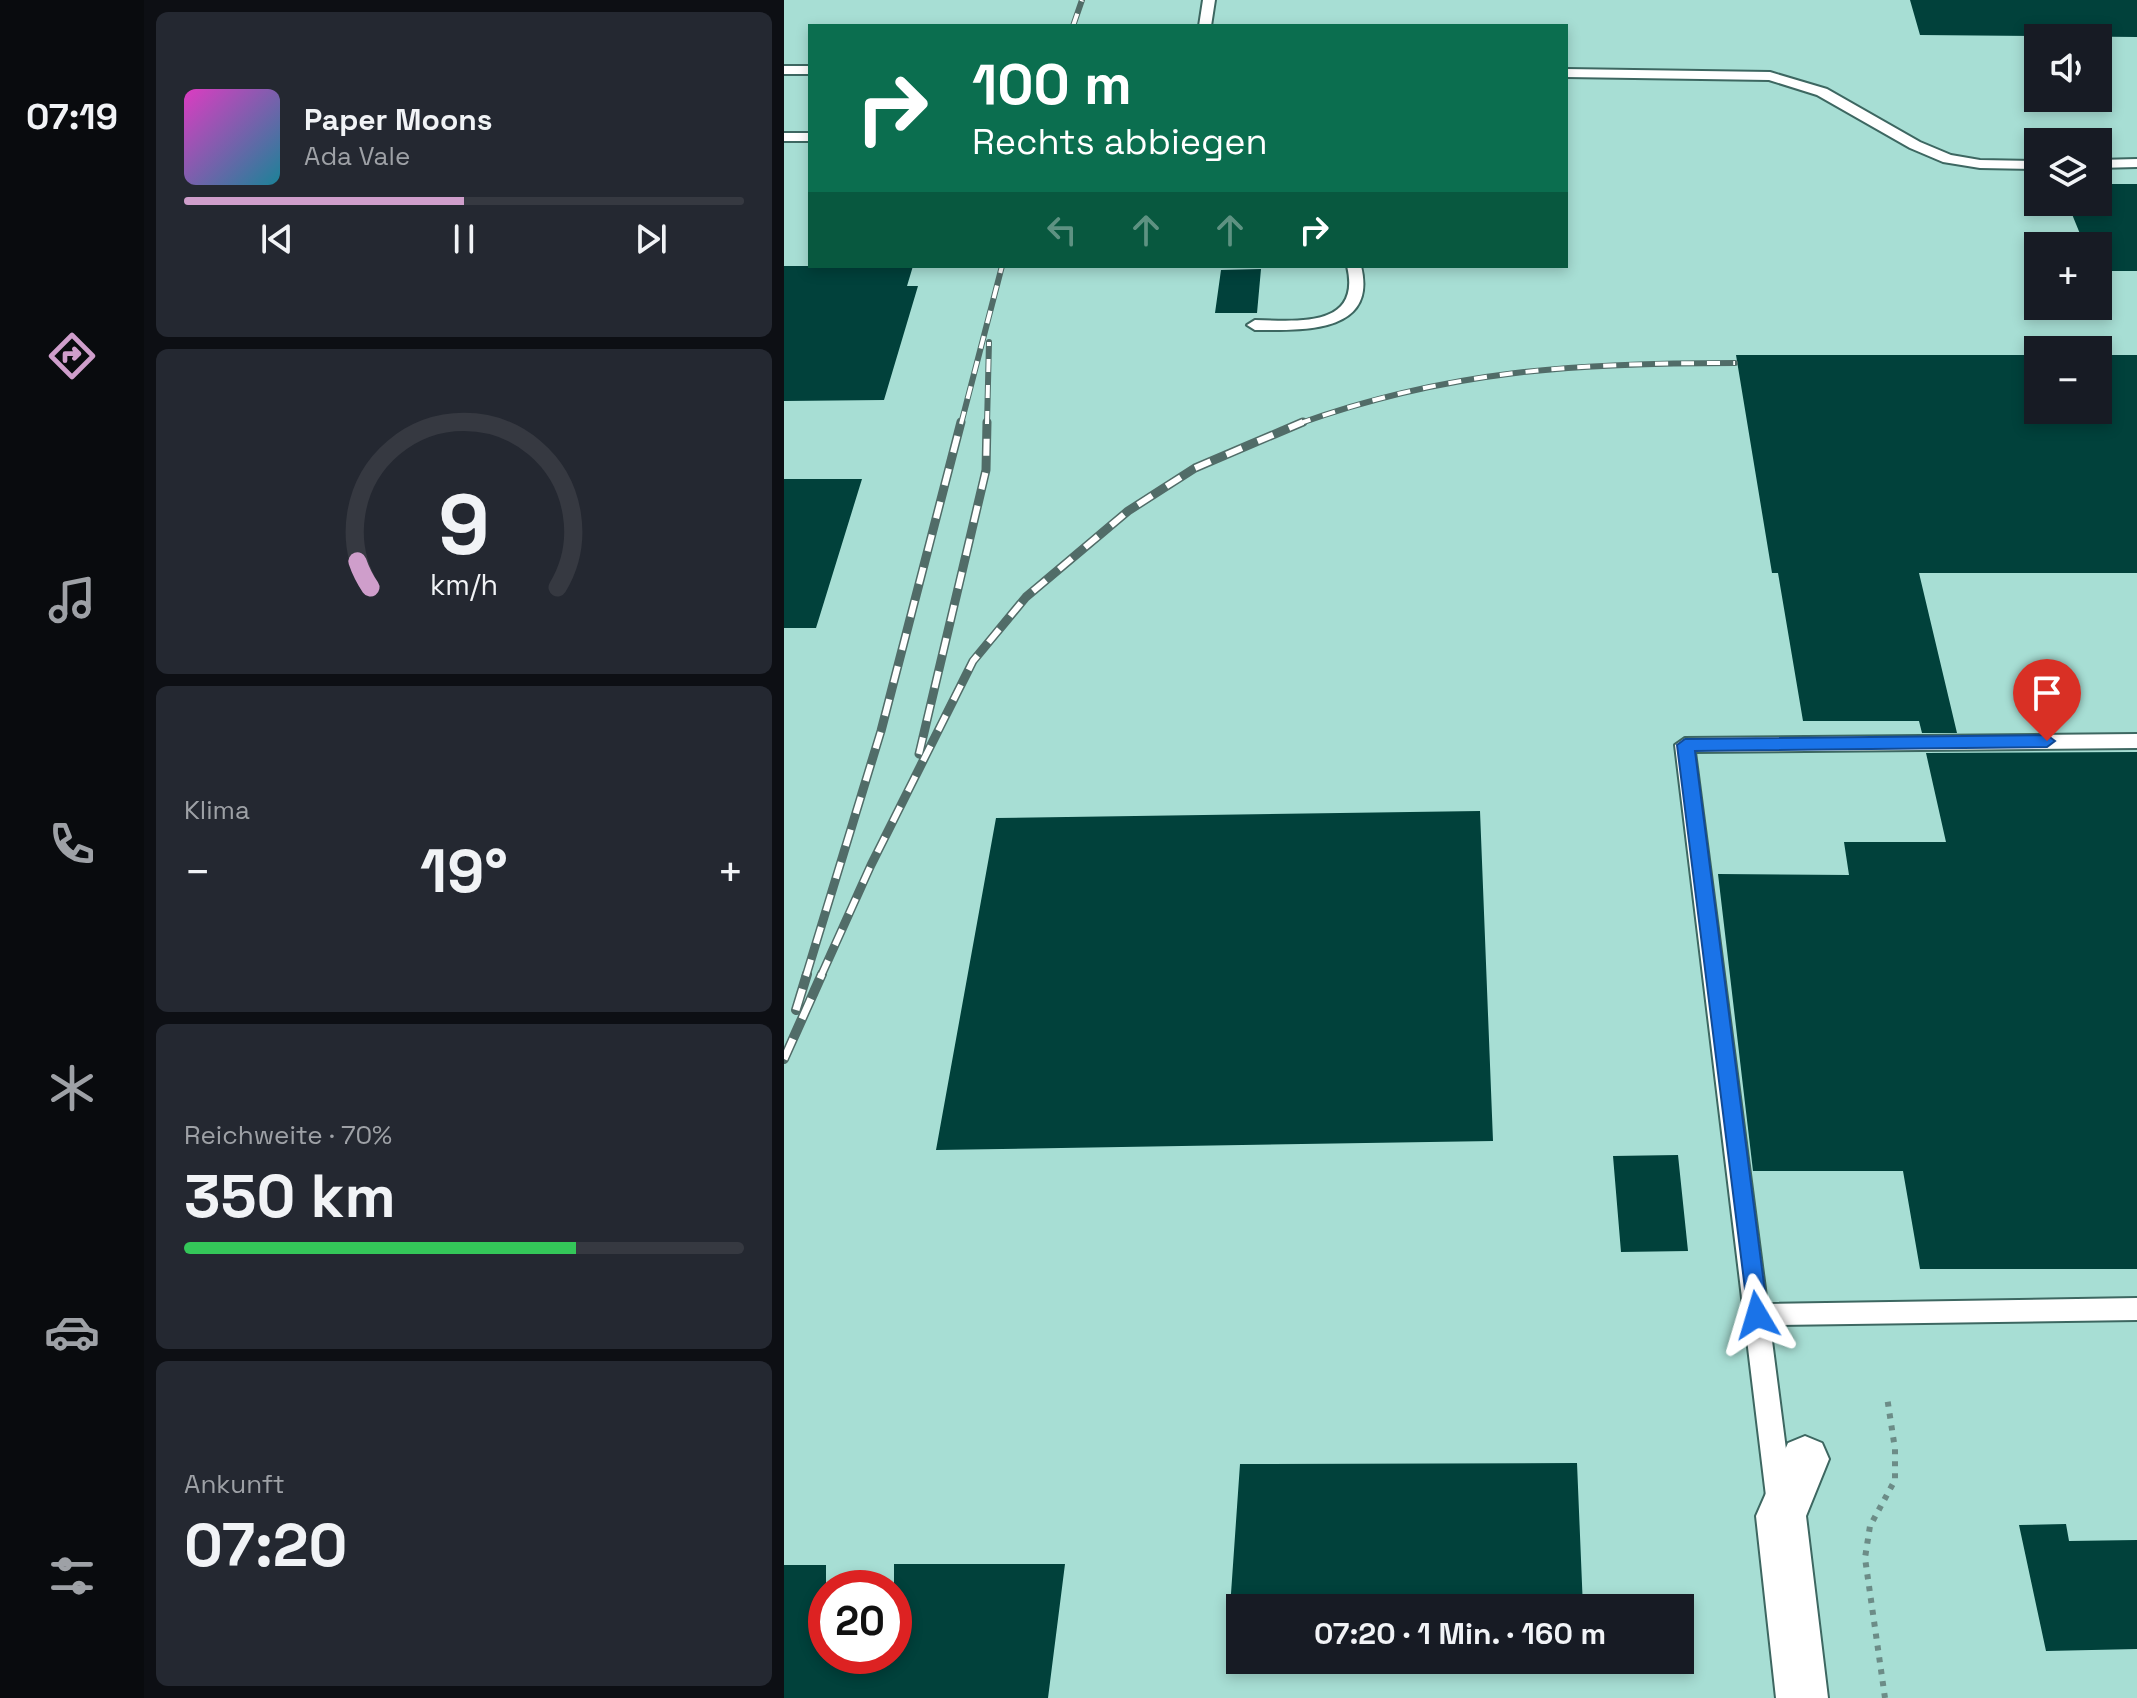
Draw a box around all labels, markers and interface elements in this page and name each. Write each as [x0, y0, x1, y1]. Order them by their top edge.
map controls [2024, 24, 2112, 424]
button: sound [2024, 24, 2112, 112]
text: 100 m [972, 49, 1132, 120]
icon: right [840, 56, 944, 160]
text: 07:19 [26, 94, 118, 140]
text: Paper Moons [304, 100, 493, 139]
text: Rechts abbiegen [972, 119, 1268, 165]
button: layers [2024, 128, 2112, 216]
text: Ada Vale [304, 139, 410, 173]
icon: left [1040, 208, 1084, 252]
icon: ahead [1124, 208, 1168, 252]
icon: ahead [1208, 208, 1252, 252]
icon: right [1292, 208, 1336, 252]
icon: previous [255, 217, 299, 261]
icon: pause [442, 217, 486, 261]
icon: next [629, 217, 673, 261]
button: + [2024, 232, 2112, 320]
icon: directions [44, 328, 100, 384]
button: − [2024, 336, 2112, 424]
text: 9 [438, 471, 490, 577]
text: km/h [430, 567, 498, 603]
icon: music [44, 572, 100, 628]
pin [2013, 659, 2081, 741]
icon: arrive [2025, 671, 2069, 715]
text: Klima [184, 793, 250, 827]
icon: phone [44, 816, 100, 872]
text: 19° [420, 833, 508, 910]
text: − [184, 844, 211, 900]
text: + [717, 844, 744, 900]
icon: climate [44, 1060, 100, 1116]
text: Reichweite · 70% [184, 1118, 392, 1152]
text: 350 km [184, 1158, 396, 1235]
position arrow [1715, 1273, 1799, 1357]
icon: car [44, 1304, 100, 1360]
text: Ankunft [184, 1467, 285, 1501]
text: 07:20 [184, 1507, 347, 1584]
icon: filters [44, 1548, 100, 1604]
speed limit sign: 20 [808, 1570, 912, 1674]
text: 07:20 · 1 Min. · 160 m [1314, 1614, 1606, 1653]

